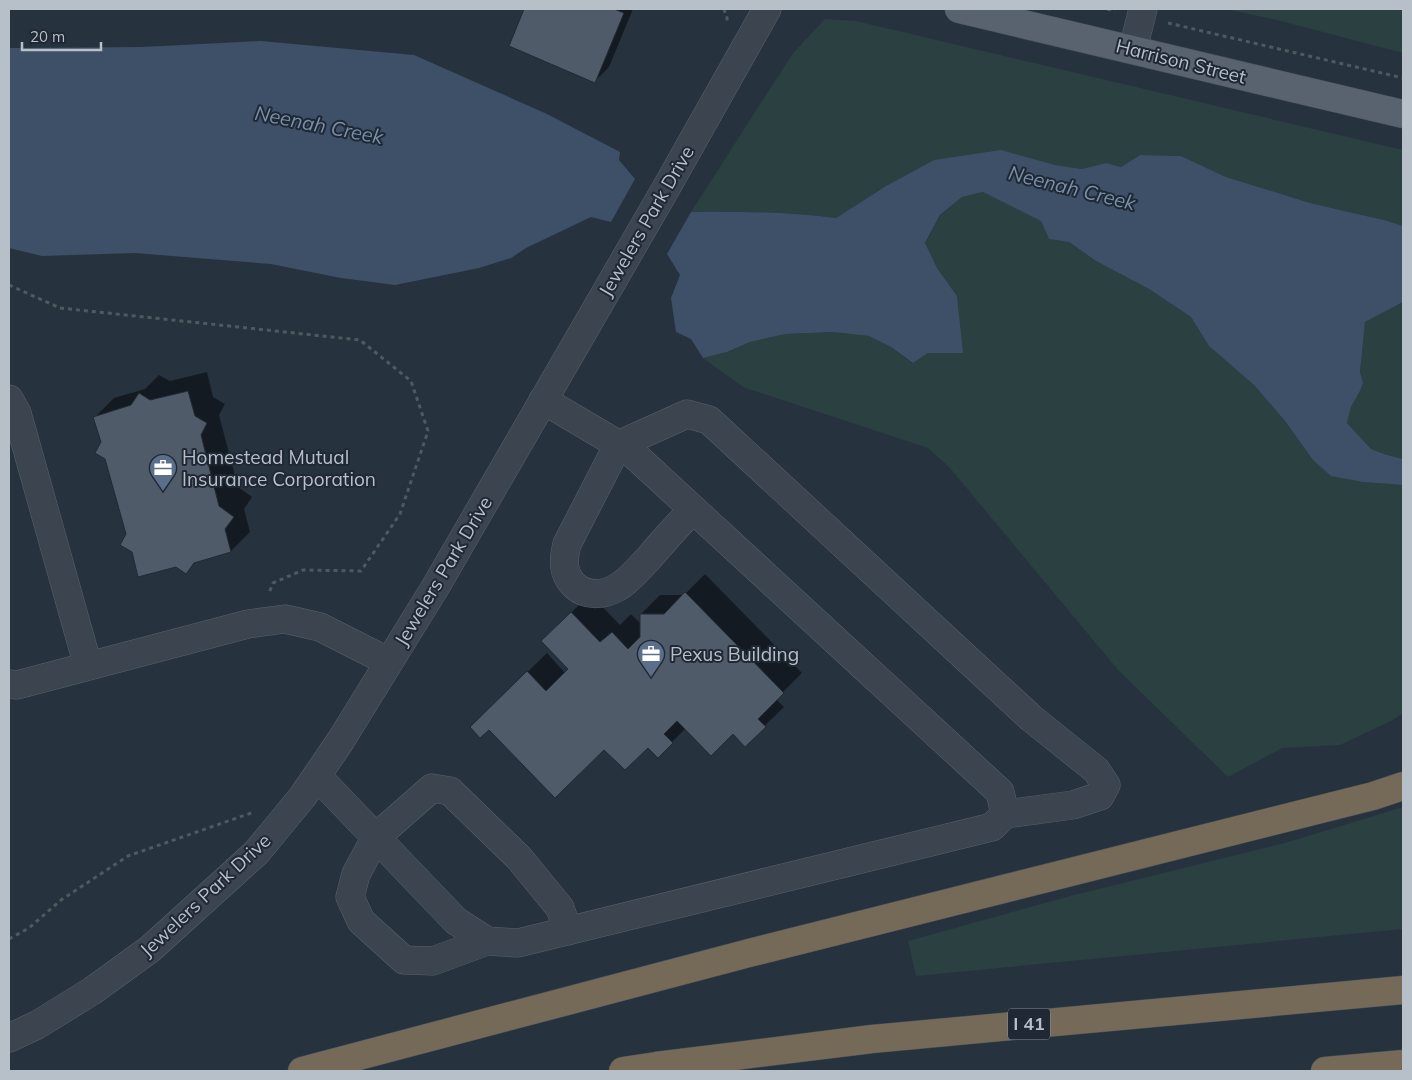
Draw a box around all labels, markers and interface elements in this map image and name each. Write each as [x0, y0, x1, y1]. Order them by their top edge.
scale bar [22, 20, 101, 52]
text: 20 m [30, 27, 65, 46]
street label: Harrison Street [1113, 33, 1249, 89]
water label: Neenah Creek [253, 100, 386, 149]
street label: Jewelers Park Drive [593, 141, 699, 301]
water label: Neenah Creek [1006, 160, 1139, 216]
place label: Homestead Mutual Insurance Corporation [182, 445, 376, 491]
office icon: Homestead Mutual Insurance Corporation [148, 453, 178, 492]
street label: Jewelers Park Drive [389, 492, 497, 650]
office icon: Pexus Building [636, 639, 666, 678]
place label: Pexus Building [670, 642, 799, 666]
street label: Jewelers Park Drive [135, 828, 275, 962]
road number: I 41 [1008, 1009, 1050, 1040]

